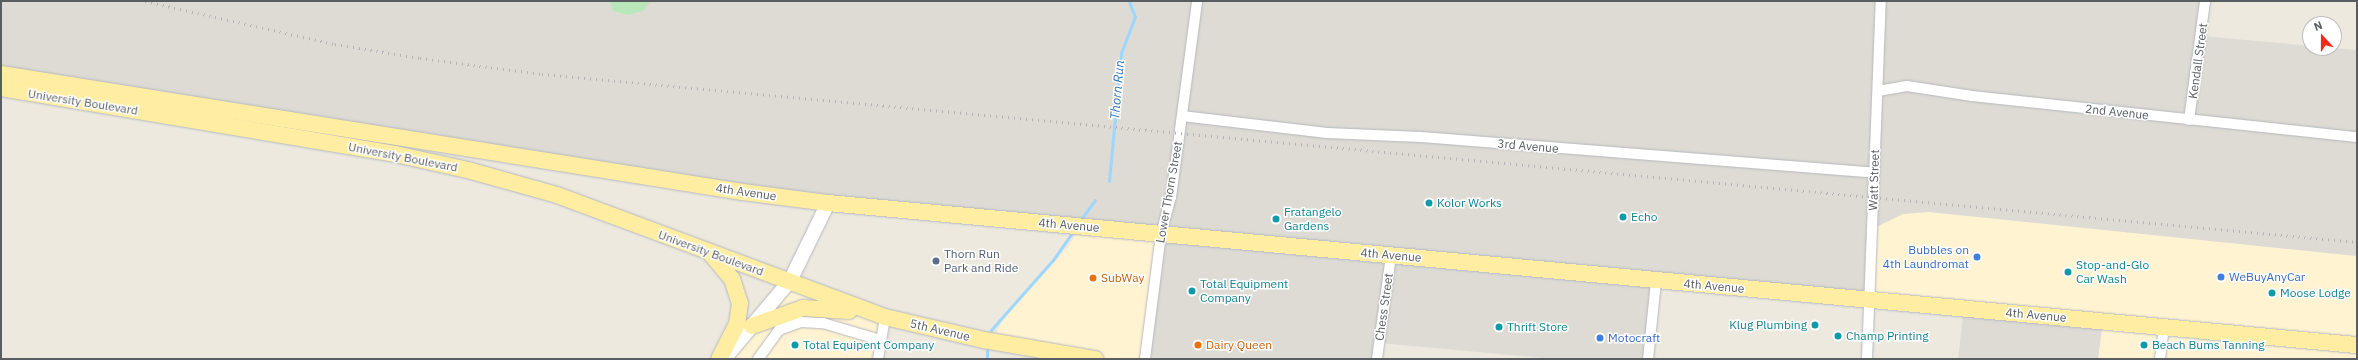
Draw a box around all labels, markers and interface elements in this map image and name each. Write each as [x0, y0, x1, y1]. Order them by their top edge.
north arrow [2302, 16, 2342, 56]
text: N [2312, 18, 2324, 34]
street label: Kendall Street [2186, 22, 2210, 100]
water label: Thorn Run [1108, 60, 1128, 120]
street label: University Boulevard [27, 86, 139, 118]
street label: 2nd Avenue [2084, 102, 2150, 122]
street label: 3rd Avenue [1497, 136, 1559, 156]
street label: University Boulevard [347, 139, 459, 175]
street label: Lower Thorn Street [1153, 140, 1185, 244]
street label: Watt Street [1866, 149, 1882, 211]
street label: 4th Avenue [715, 181, 777, 203]
place label: Kolor Works [1437, 196, 1502, 210]
marker: Kolor Works [1424, 198, 1434, 208]
place label: Fratangelo Gardens [1284, 205, 1342, 233]
place label: Echo [1631, 210, 1657, 224]
marker: Echo [1618, 212, 1628, 222]
marker: Fratangelo Gardens [1271, 214, 1281, 224]
street label: 4th Avenue [1038, 215, 1100, 235]
street label: University Boulevard [656, 227, 766, 279]
place label: Bubbles on 4th Laundromat [1883, 243, 1969, 271]
street label: 4th Avenue [1360, 245, 1422, 265]
place label: Thorn Run Park and Ride [944, 247, 1018, 275]
marker: Bubbles on 4th Laundromat [1972, 252, 1982, 262]
marker: Thorn Run Park and Ride [931, 256, 941, 266]
place label: Stop-and-Glo Car Wash [2076, 258, 2149, 286]
marker: Stop-and-Glo Car Wash [2063, 267, 2073, 277]
place label: WeBuyAnyCar [2229, 270, 2305, 284]
place label: SubWay [1101, 271, 1144, 285]
street label: Chess Street [1372, 272, 1396, 342]
marker: WeBuyAnyCar [2216, 272, 2226, 282]
marker: SubWay [1088, 273, 1098, 283]
street label: 4th Avenue [1683, 276, 1745, 296]
place label: Total Equipment Company [1200, 277, 1288, 305]
marker: Total Equipment Company [1187, 286, 1197, 296]
place label: Moose Lodge [2280, 286, 2351, 300]
marker: Moose Lodge [2267, 288, 2277, 298]
street label: 4th Avenue [2005, 305, 2067, 325]
street label: 5th Avenue [909, 316, 971, 344]
place label: Klug Plumbing [1729, 318, 1807, 332]
place label: Thrift Store [1507, 320, 1568, 334]
marker: Klug Plumbing [1810, 320, 1820, 330]
marker: Thrift Store [1494, 322, 1504, 332]
place label: Champ Printing [1846, 329, 1929, 343]
place label: Motocraft [1608, 331, 1660, 345]
marker: Champ Printing [1833, 331, 1843, 341]
marker: Motocraft [1595, 333, 1605, 343]
place label: Total Equipent Company [803, 338, 934, 352]
place label: Dairy Queen [1206, 338, 1272, 352]
place label: Beach Bums Tanning [2152, 338, 2265, 352]
marker: Total Equipent Company [790, 340, 800, 350]
marker: Dairy Queen [1193, 340, 1203, 350]
marker: Beach Bums Tanning [2139, 340, 2149, 350]

